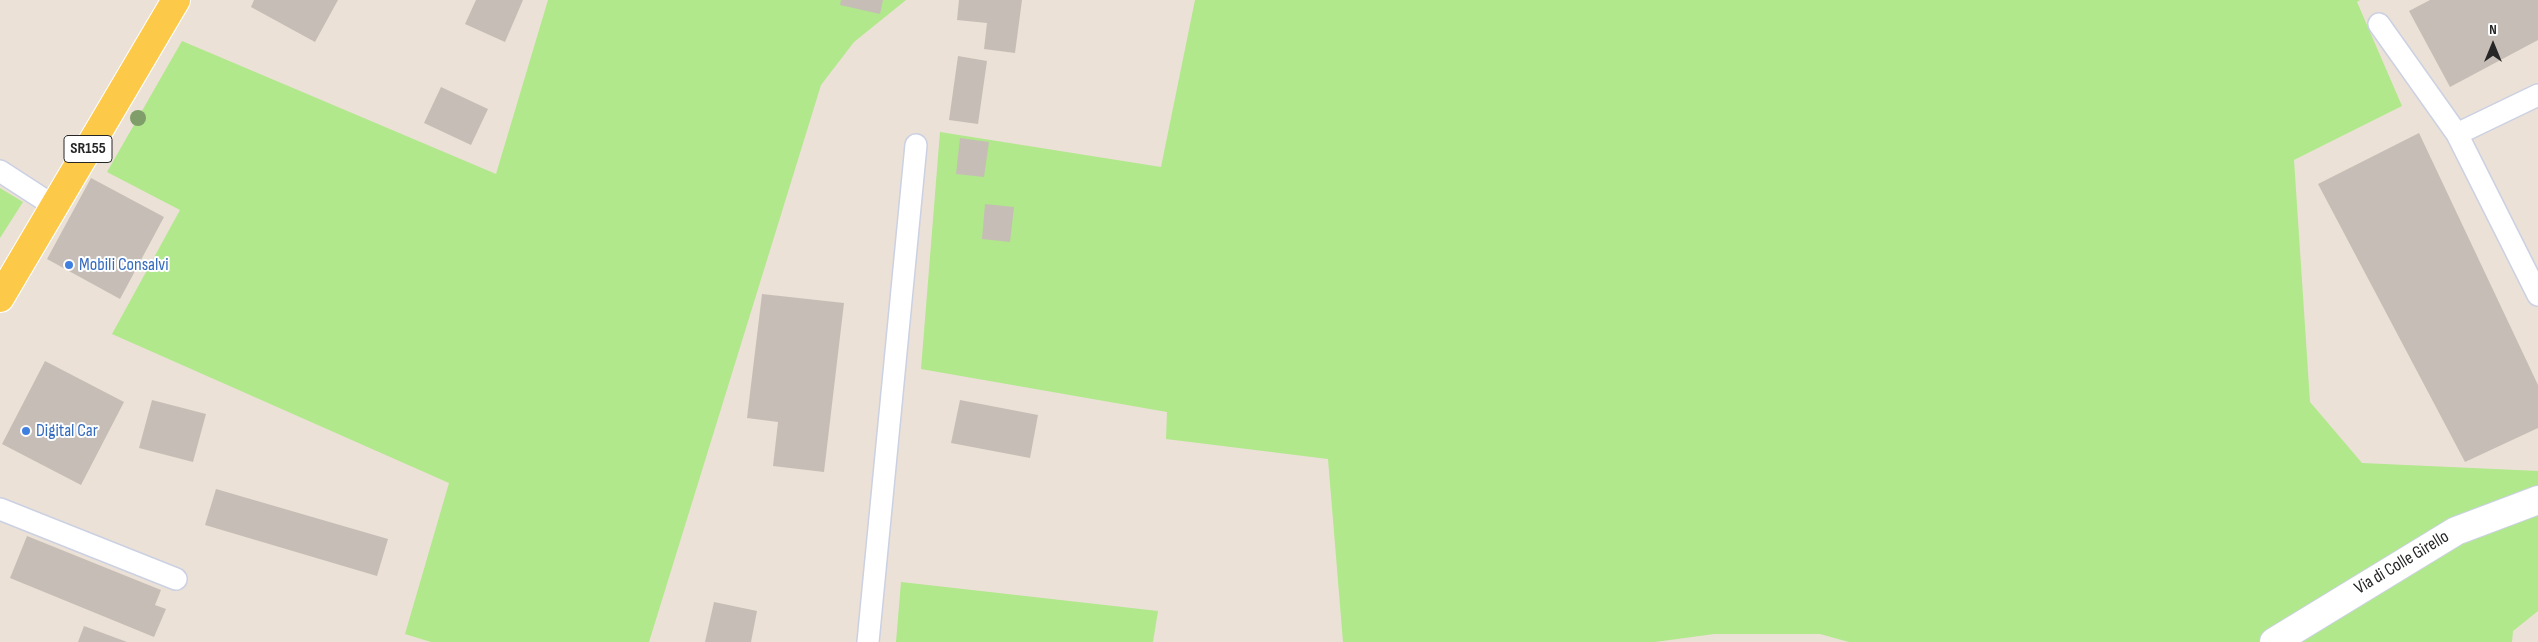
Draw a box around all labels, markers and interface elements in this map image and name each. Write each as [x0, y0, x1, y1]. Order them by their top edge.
north arrow [2468, 20, 2518, 70]
text: N [2489, 21, 2497, 38]
road number: SR155 [64, 136, 112, 162]
place label: Mobili Consalvi [79, 254, 169, 276]
marker: Mobili Consalvi [63, 259, 75, 271]
place label: Digital Car [36, 420, 98, 442]
marker: Digital Car [20, 425, 32, 437]
street label: Via di Colle Girello [2351, 526, 2453, 600]

